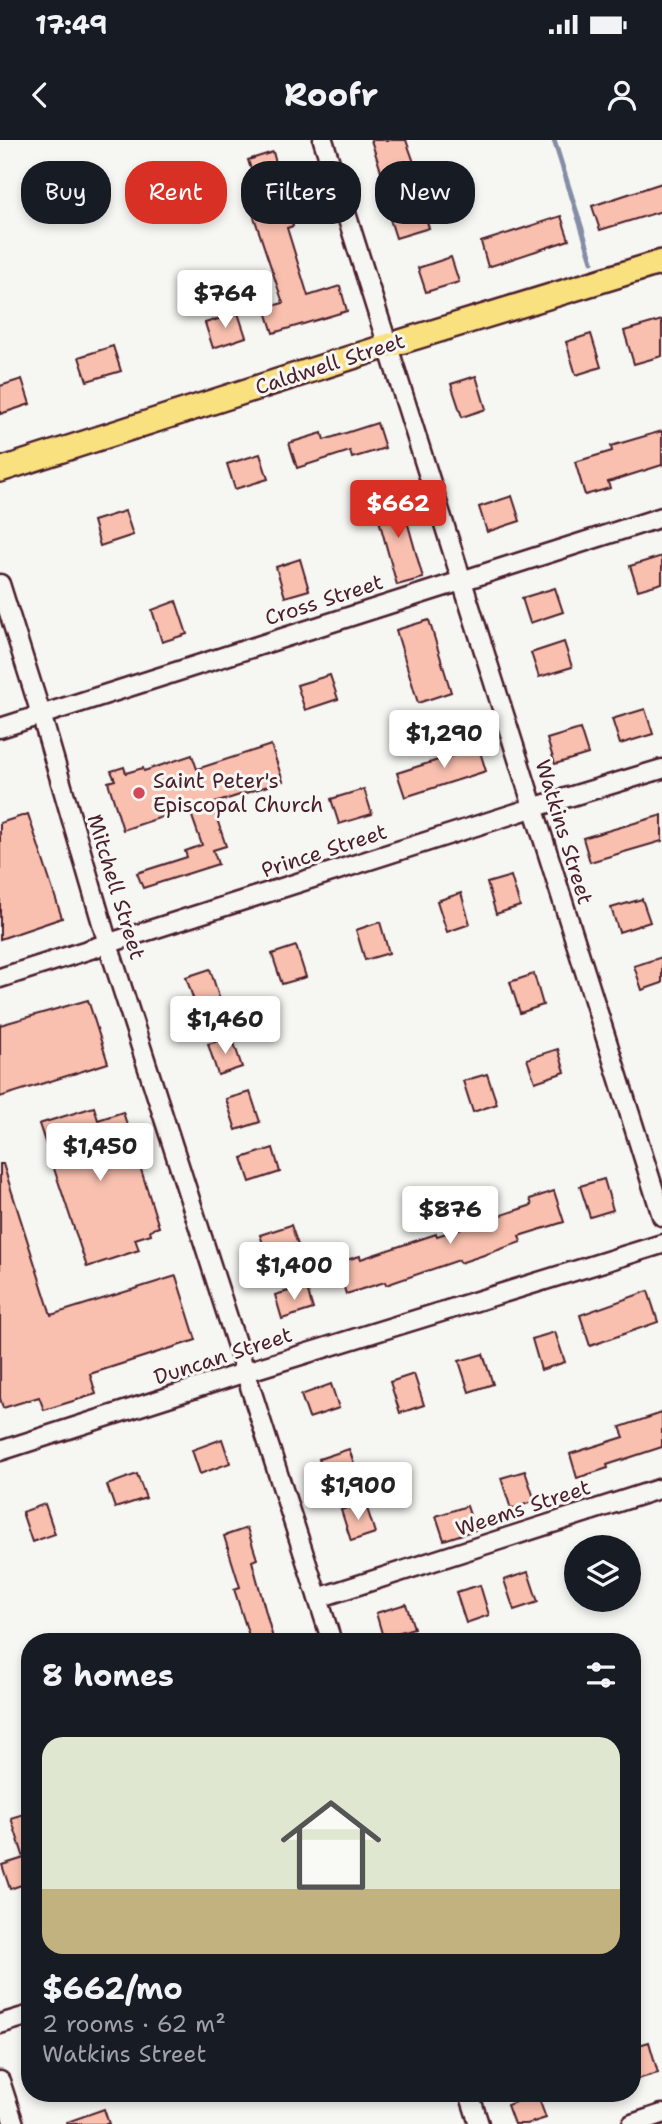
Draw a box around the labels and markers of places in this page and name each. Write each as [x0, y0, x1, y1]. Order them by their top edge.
pin: $764 [184, 270, 266, 330]
pin: $662 [357, 480, 439, 540]
pin: $1,290 [387, 710, 501, 770]
place label: Saint Peter's Episcopal Church [153, 767, 323, 819]
marker: Saint Peter's Episcopal Church [131, 785, 147, 801]
pin: $1,460 [168, 996, 282, 1056]
pin: $1,450 [43, 1124, 157, 1183]
pin: $876 [409, 1186, 491, 1246]
pin: $1,400 [237, 1242, 351, 1302]
pin: $1,900 [301, 1462, 415, 1522]

